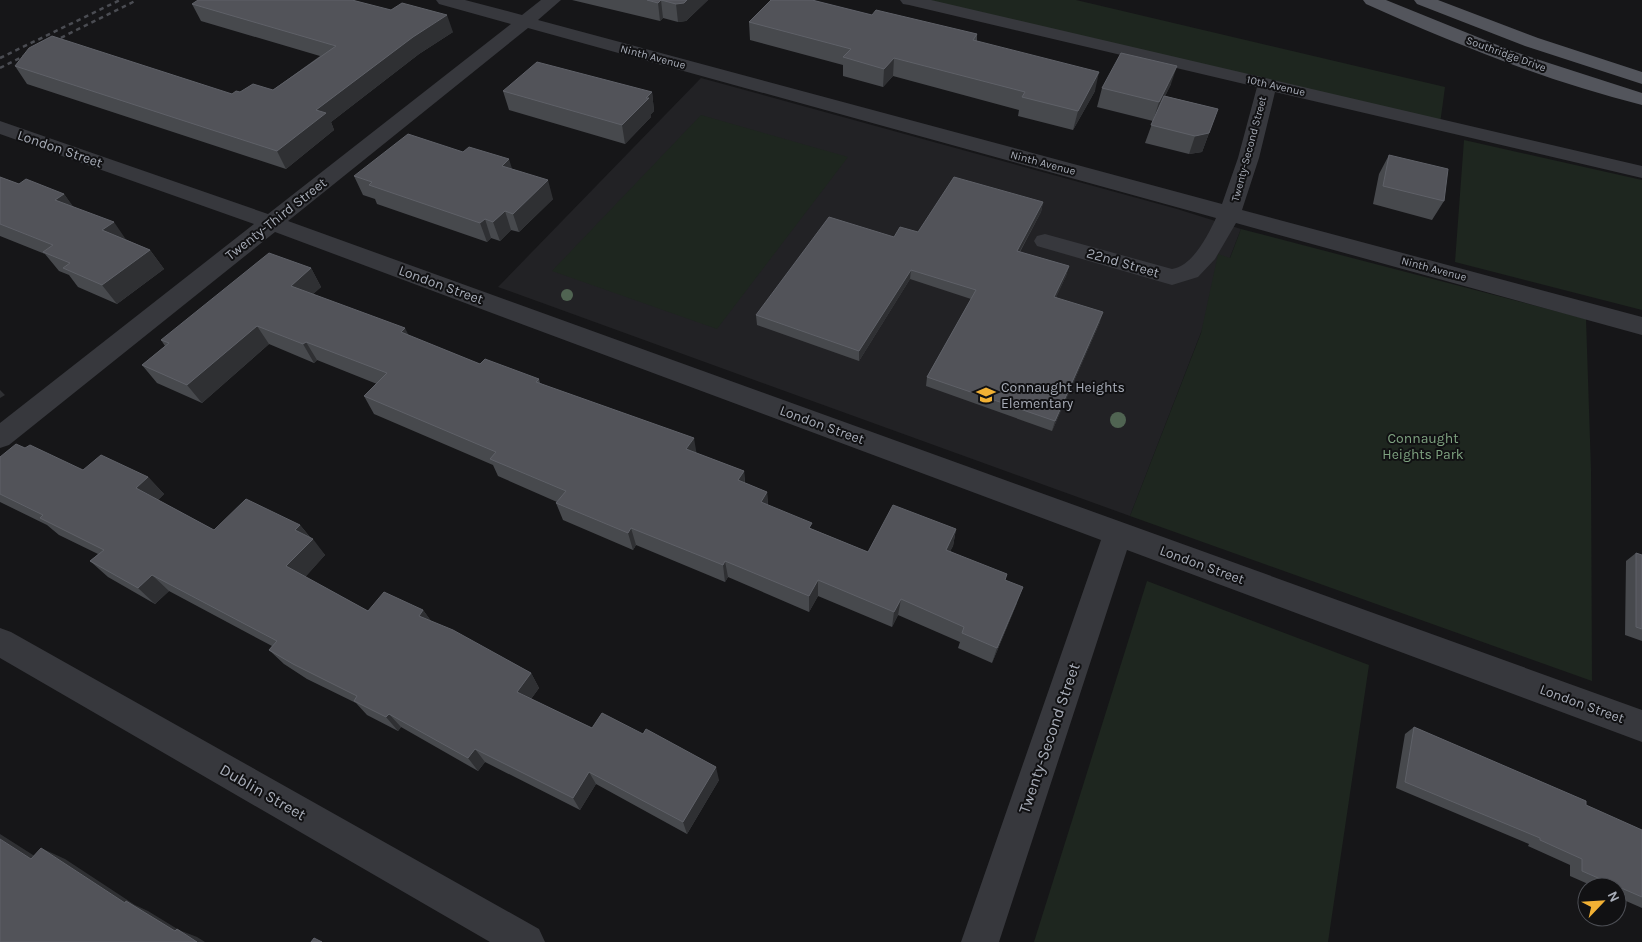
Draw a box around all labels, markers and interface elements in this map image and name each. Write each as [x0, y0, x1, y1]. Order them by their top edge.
street label: Southridge Drive [1464, 34, 1548, 75]
street label: Ninth Avenue [619, 42, 687, 72]
street label: 10th Avenue [1245, 73, 1307, 99]
street label: Twenty-Second Street [1229, 95, 1269, 203]
street label: London Street [15, 127, 105, 171]
street label: Ninth Avenue [1009, 148, 1077, 178]
street label: Twenty-Third Street [222, 174, 330, 264]
street label: 22nd Street [1085, 245, 1161, 281]
street label: Ninth Avenue [1400, 254, 1468, 284]
street label: London Street [396, 262, 486, 308]
place label: Connaught Heights Elementary [1001, 379, 1125, 412]
school or university icon: Connaught Heights Elementary [975, 384, 997, 406]
street label: London Street [777, 402, 867, 448]
park label: Connaught Heights Park [1382, 430, 1464, 463]
street label: London Street [1157, 542, 1247, 588]
street label: Twenty-Second Street [1014, 660, 1084, 816]
street label: London Street [1537, 681, 1627, 727]
street label: Dublin Street [217, 760, 309, 824]
north arrow [1577, 877, 1627, 927]
text: N [1604, 889, 1623, 905]

